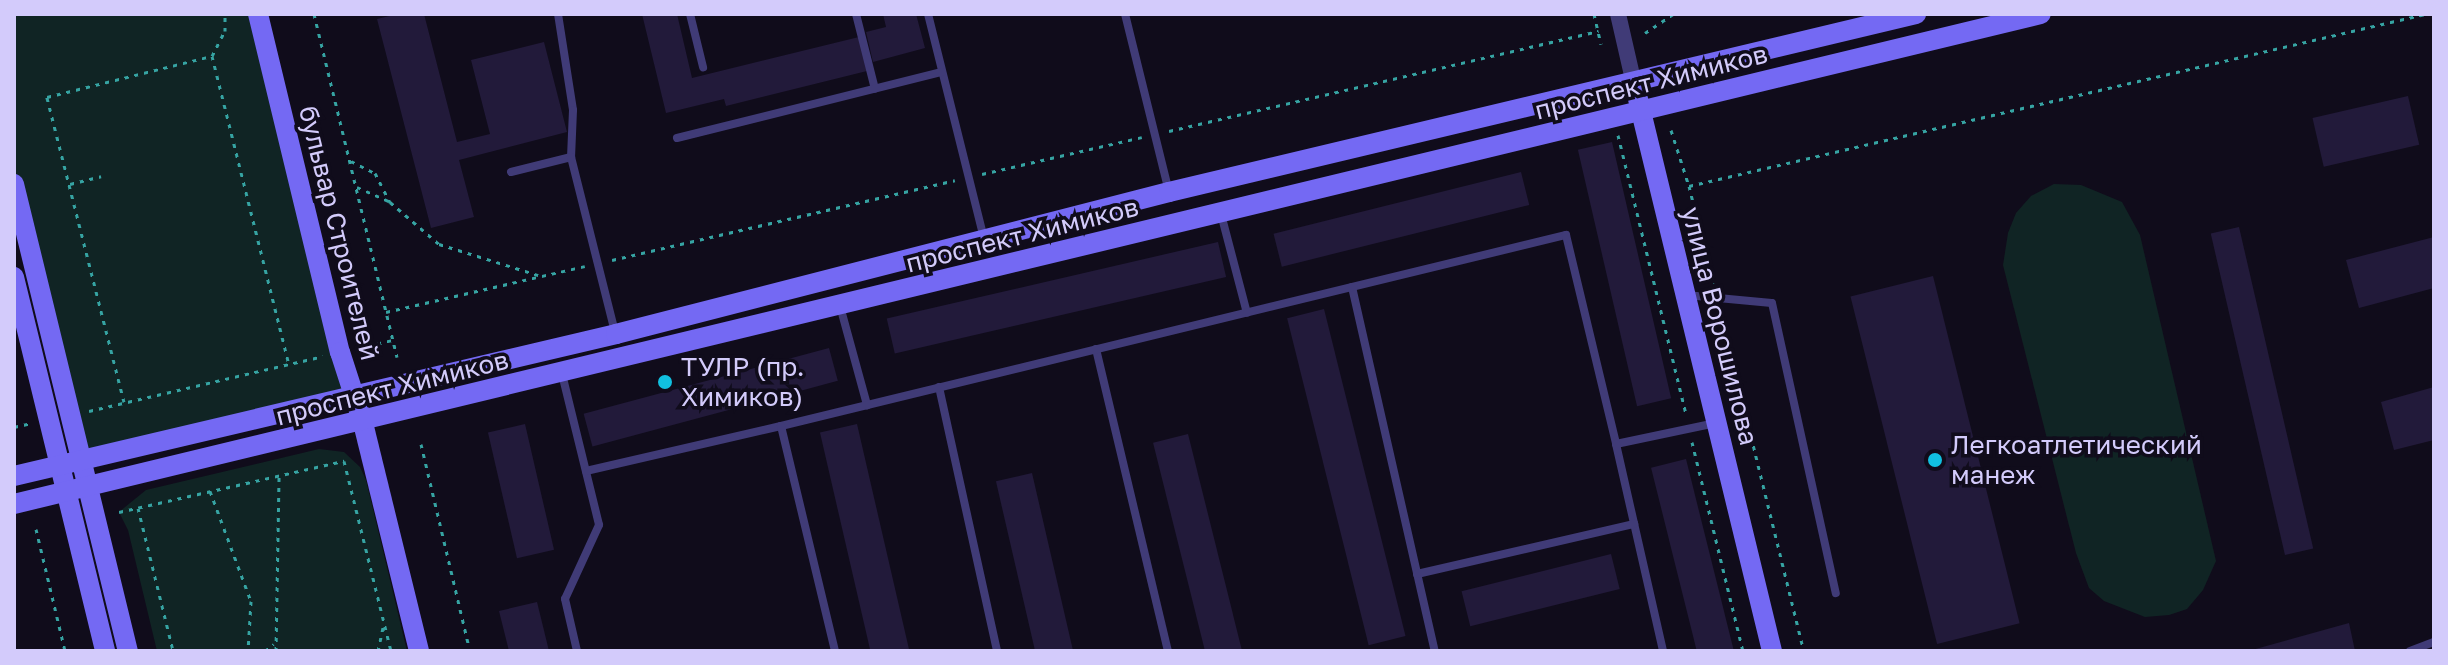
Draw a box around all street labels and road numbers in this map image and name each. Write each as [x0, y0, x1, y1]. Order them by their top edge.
street label: проспект Химиков [1531, 38, 1771, 126]
street label: бульвар Строителей [292, 103, 386, 363]
street label: проспект Химиков [902, 191, 1142, 279]
street label: улица Ворошилова [1675, 204, 1765, 448]
street label: проспект Химиков [272, 344, 512, 432]

